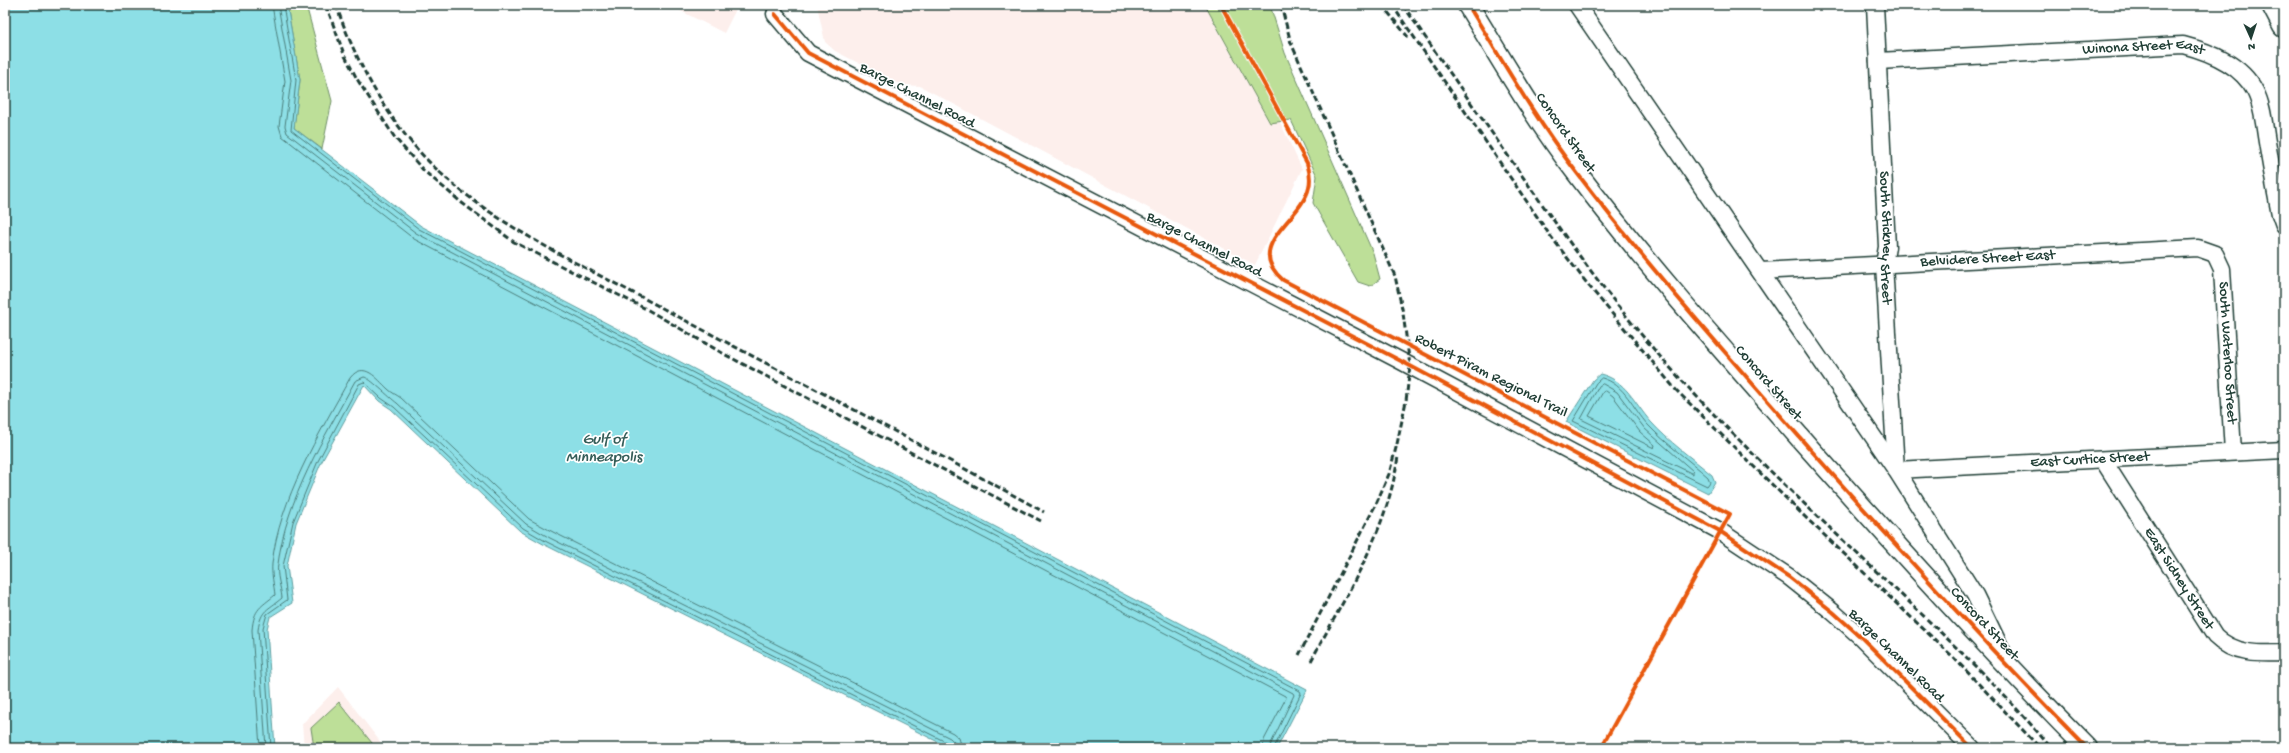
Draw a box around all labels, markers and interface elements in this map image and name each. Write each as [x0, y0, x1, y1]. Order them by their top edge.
north arrow [2231, 18, 2271, 58]
street label: Winona Street East [2082, 36, 2209, 61]
text: N [2248, 40, 2255, 52]
street label: Barge Channel Road [855, 59, 979, 133]
street label: Concord Street [1531, 90, 1600, 178]
street label: South Stickney Street [1874, 171, 1896, 307]
street label: Barge Channel Road [1142, 208, 1266, 282]
street label: Belvidere Street East [1919, 246, 2057, 272]
street label: South Waterloo Street [2214, 281, 2240, 426]
street label: Robert Piram Regional Trail [1412, 330, 1570, 422]
street label: Concord Street [1731, 342, 1807, 426]
water label: Gulf of Minneapolis [566, 431, 644, 468]
street label: East Curtice Street [2030, 448, 2152, 472]
street label: East Sidney Street [2139, 524, 2219, 635]
street label: Concord Street [1946, 584, 2024, 666]
street label: Barge Channel Road [1843, 605, 1949, 708]

